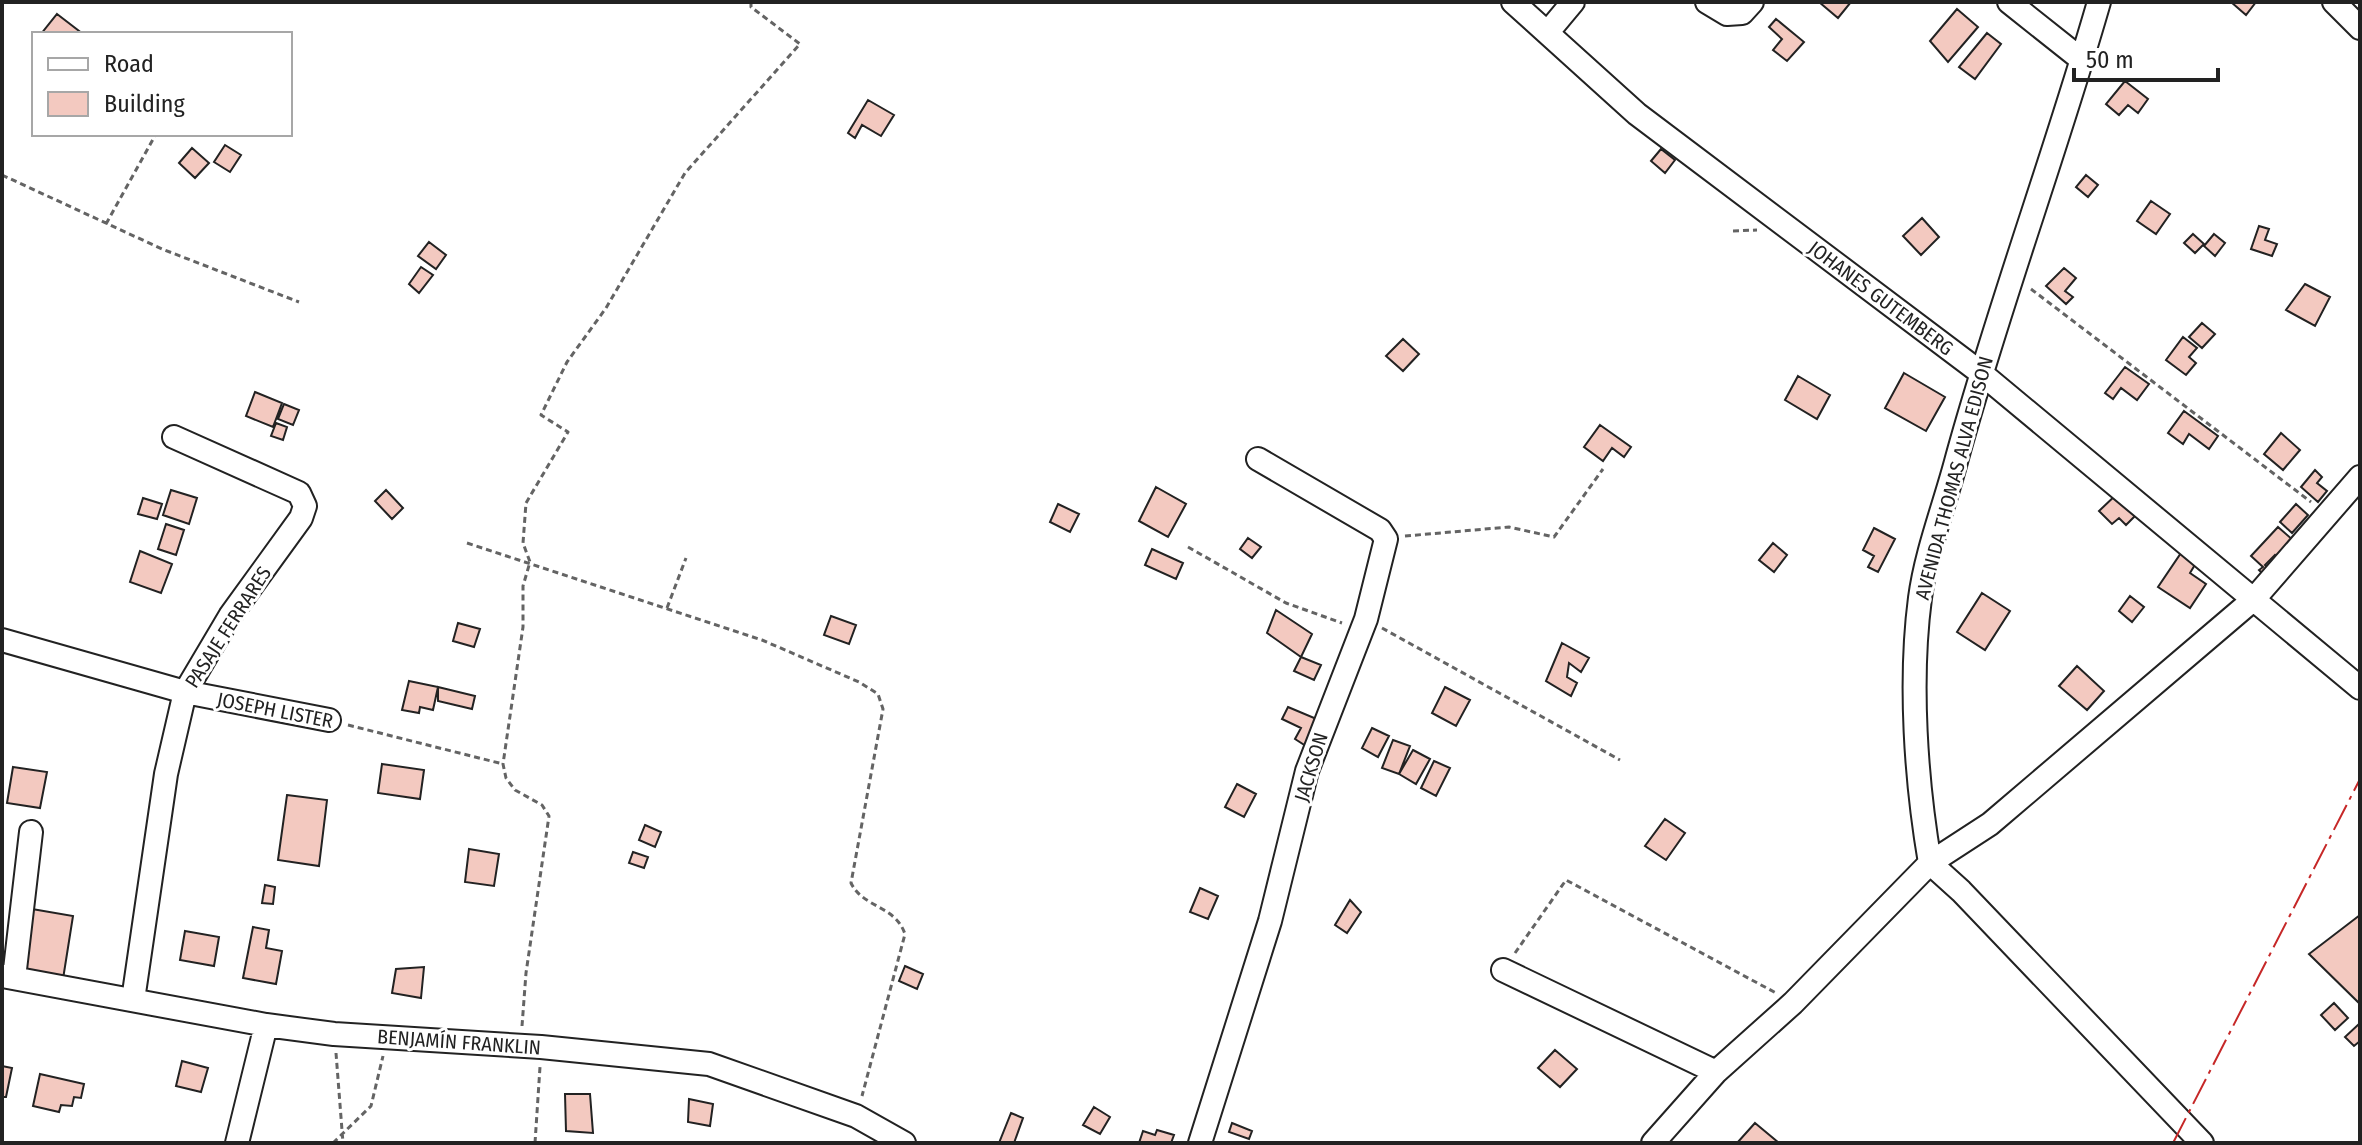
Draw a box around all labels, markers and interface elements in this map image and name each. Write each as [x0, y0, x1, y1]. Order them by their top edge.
legend [32, 32, 292, 136]
scale bar [2074, 32, 2218, 82]
text: 50 m [2086, 46, 2134, 74]
text: Road [104, 50, 154, 78]
text: Building [104, 90, 186, 118]
street label: JOHANES GUTEMBERG [1804, 236, 1958, 360]
street label: AVENIDA THOMAS ALVA EDISON [1910, 354, 1998, 602]
street label: PASAJE FERRARES [180, 562, 276, 692]
street label: JOSEPH LISTER [215, 687, 335, 733]
street label: JACKSON [1289, 730, 1333, 804]
street label: BENJAMÍN FRANKLIN [376, 1024, 542, 1060]

